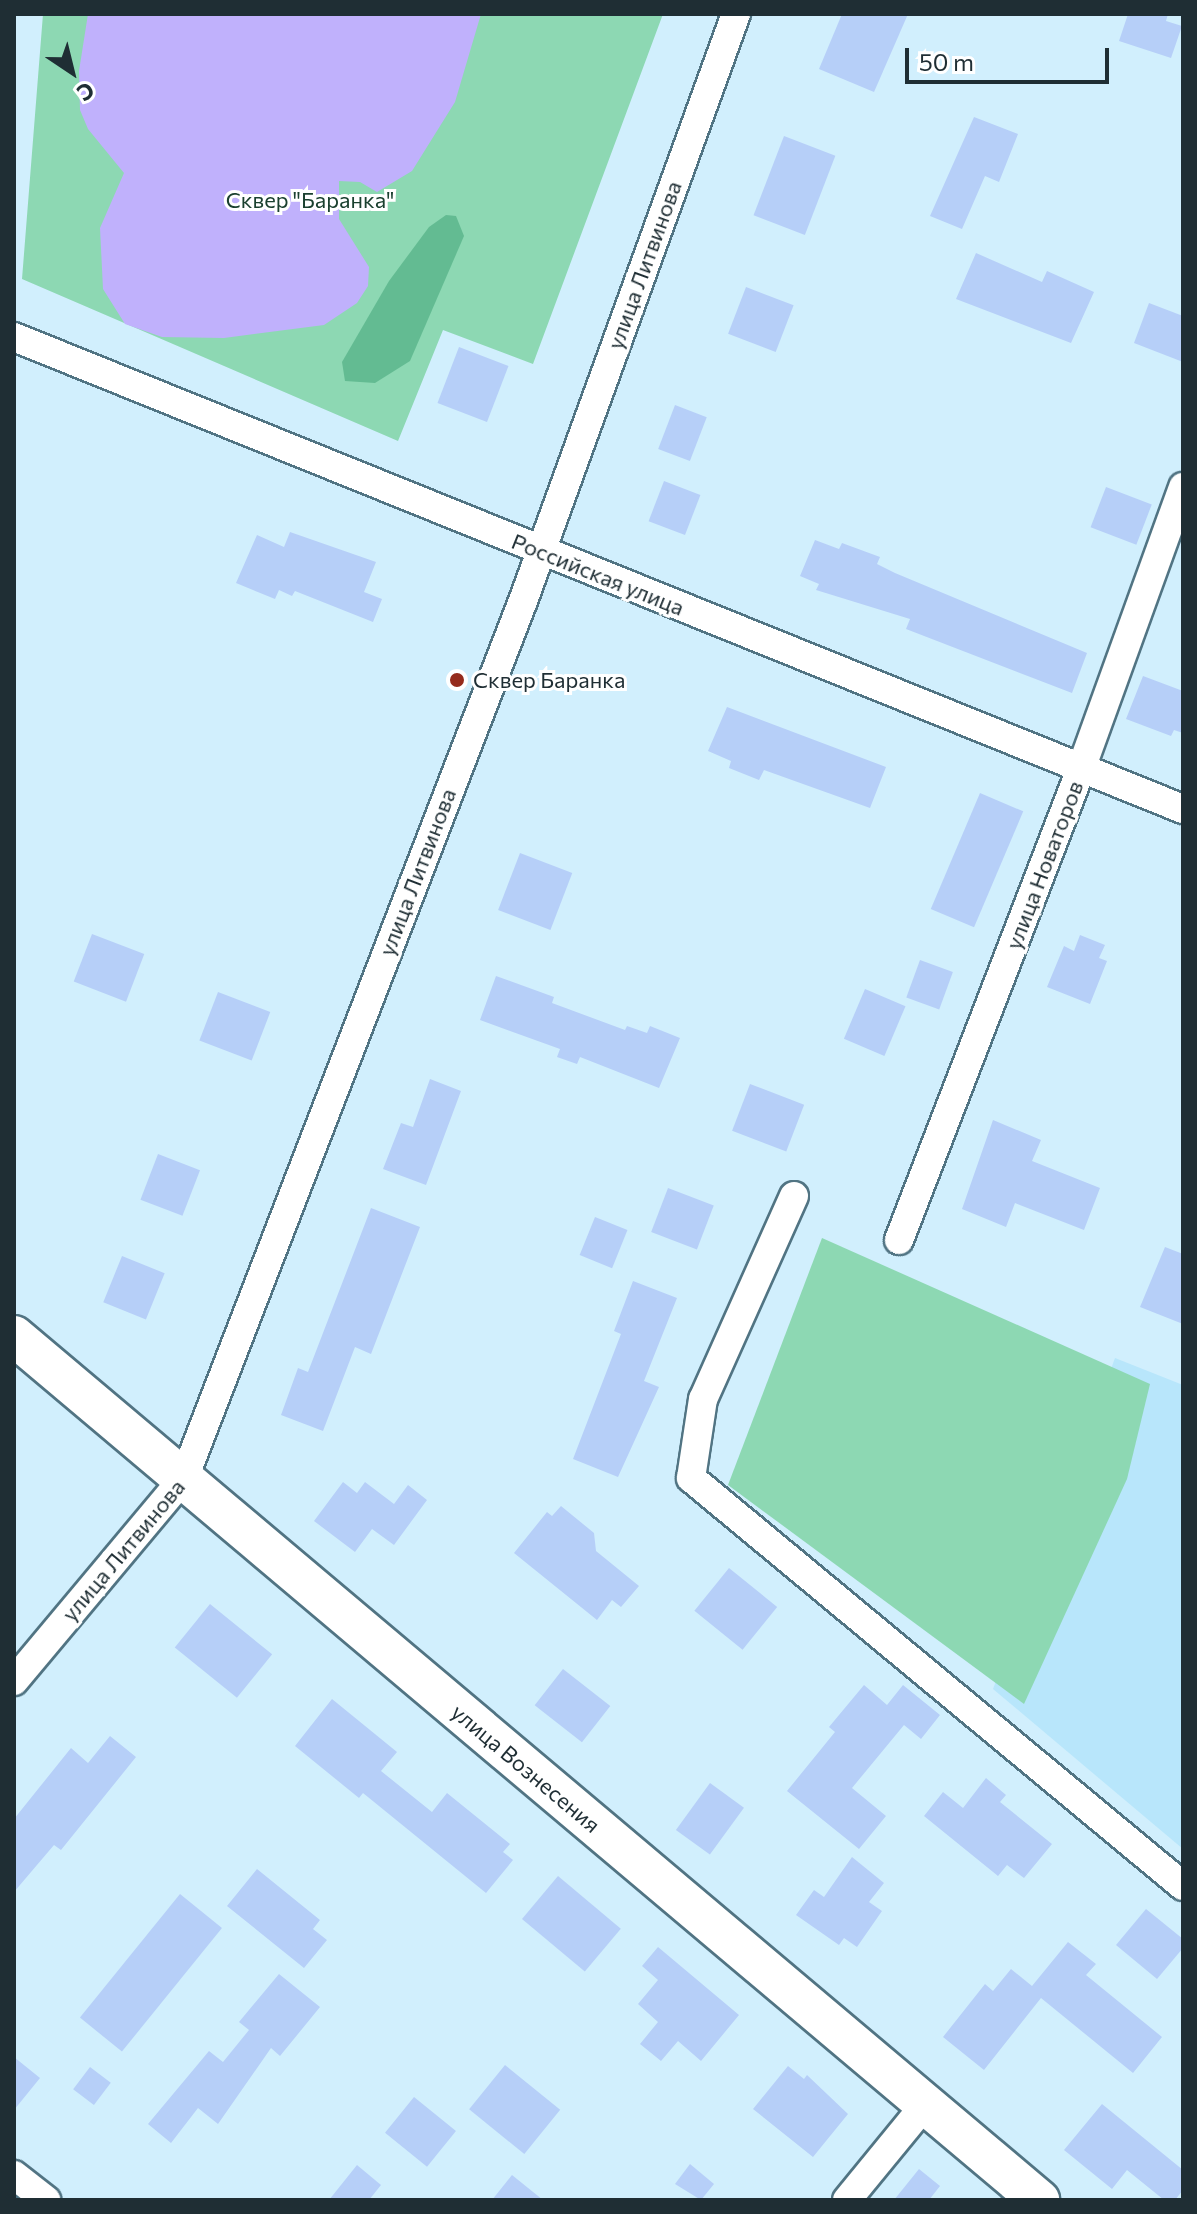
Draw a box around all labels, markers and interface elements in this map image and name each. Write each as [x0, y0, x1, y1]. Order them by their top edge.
north arrow [32, 32, 112, 112]
scale bar [909, 32, 1113, 82]
text: 50 m [919, 47, 974, 76]
text: С [72, 77, 100, 107]
street label: улица Литвинова [601, 177, 687, 353]
park label: Сквер "Баранка" [226, 187, 394, 213]
street label: Российская улица [508, 527, 688, 621]
place label: Сквер Баранка [473, 667, 625, 693]
marker: Сквер Баранка [448, 671, 466, 689]
street label: улица Новаторов [1000, 777, 1088, 953]
street label: улица Литвинова [373, 785, 461, 959]
street label: улица Литвинова [56, 1474, 190, 1626]
street label: улица Вознесения [446, 1698, 606, 1838]

